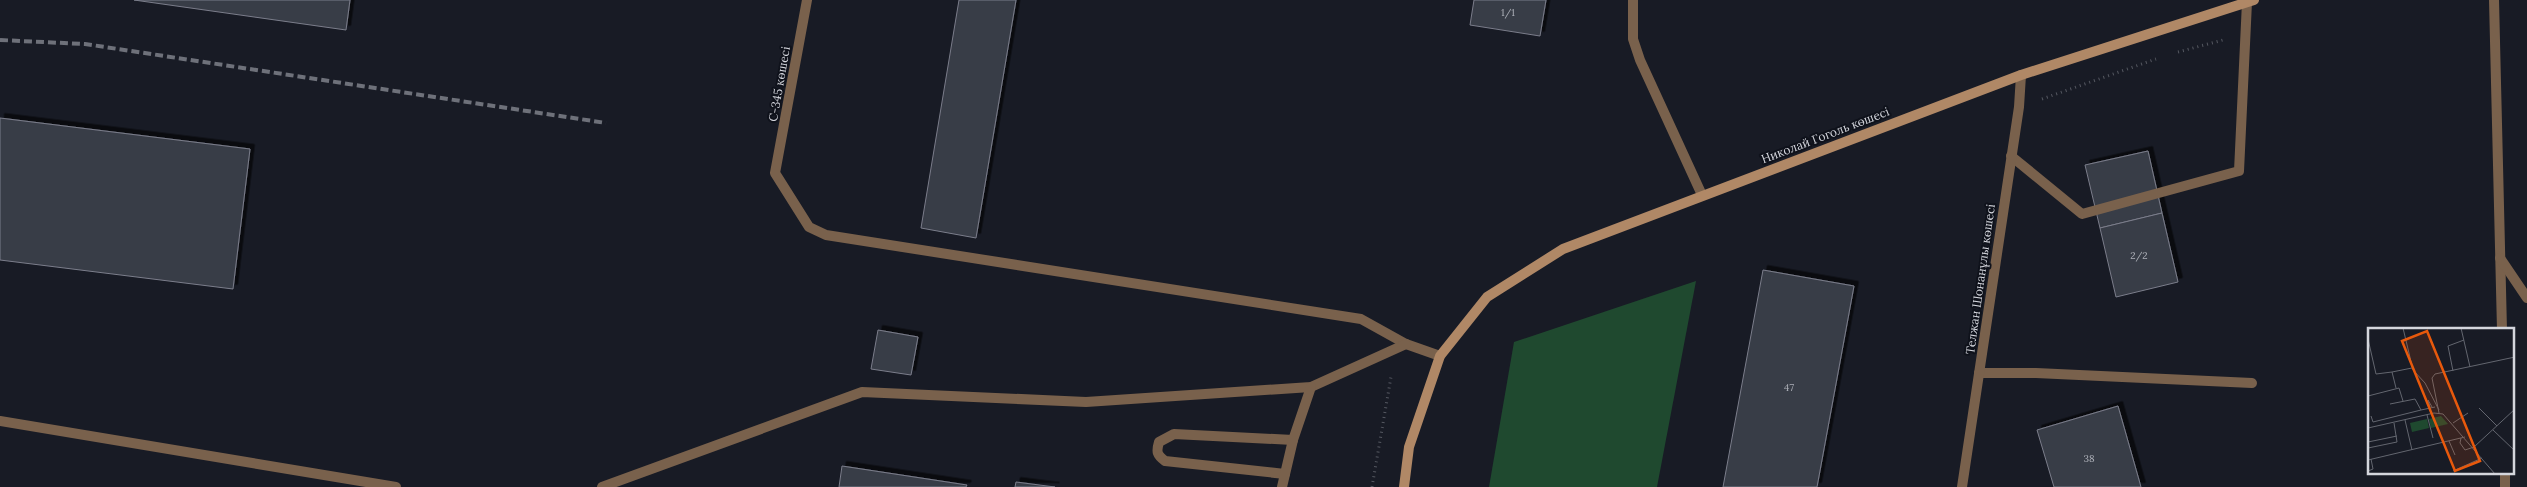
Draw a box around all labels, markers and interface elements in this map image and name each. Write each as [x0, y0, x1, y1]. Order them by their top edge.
house number: 1/1 [1501, 6, 1515, 19]
street label: С-345 көшесі [765, 45, 793, 123]
street label: Николай Гоголь көшесі [1759, 104, 1891, 166]
street label: Телжан Шонанұлы көшесі [1962, 203, 1998, 355]
house number: 2/2 [2130, 249, 2148, 262]
inset map [2368, 328, 2514, 474]
house number: 47 [1784, 381, 1794, 394]
house number: 38 [2083, 452, 2095, 465]

